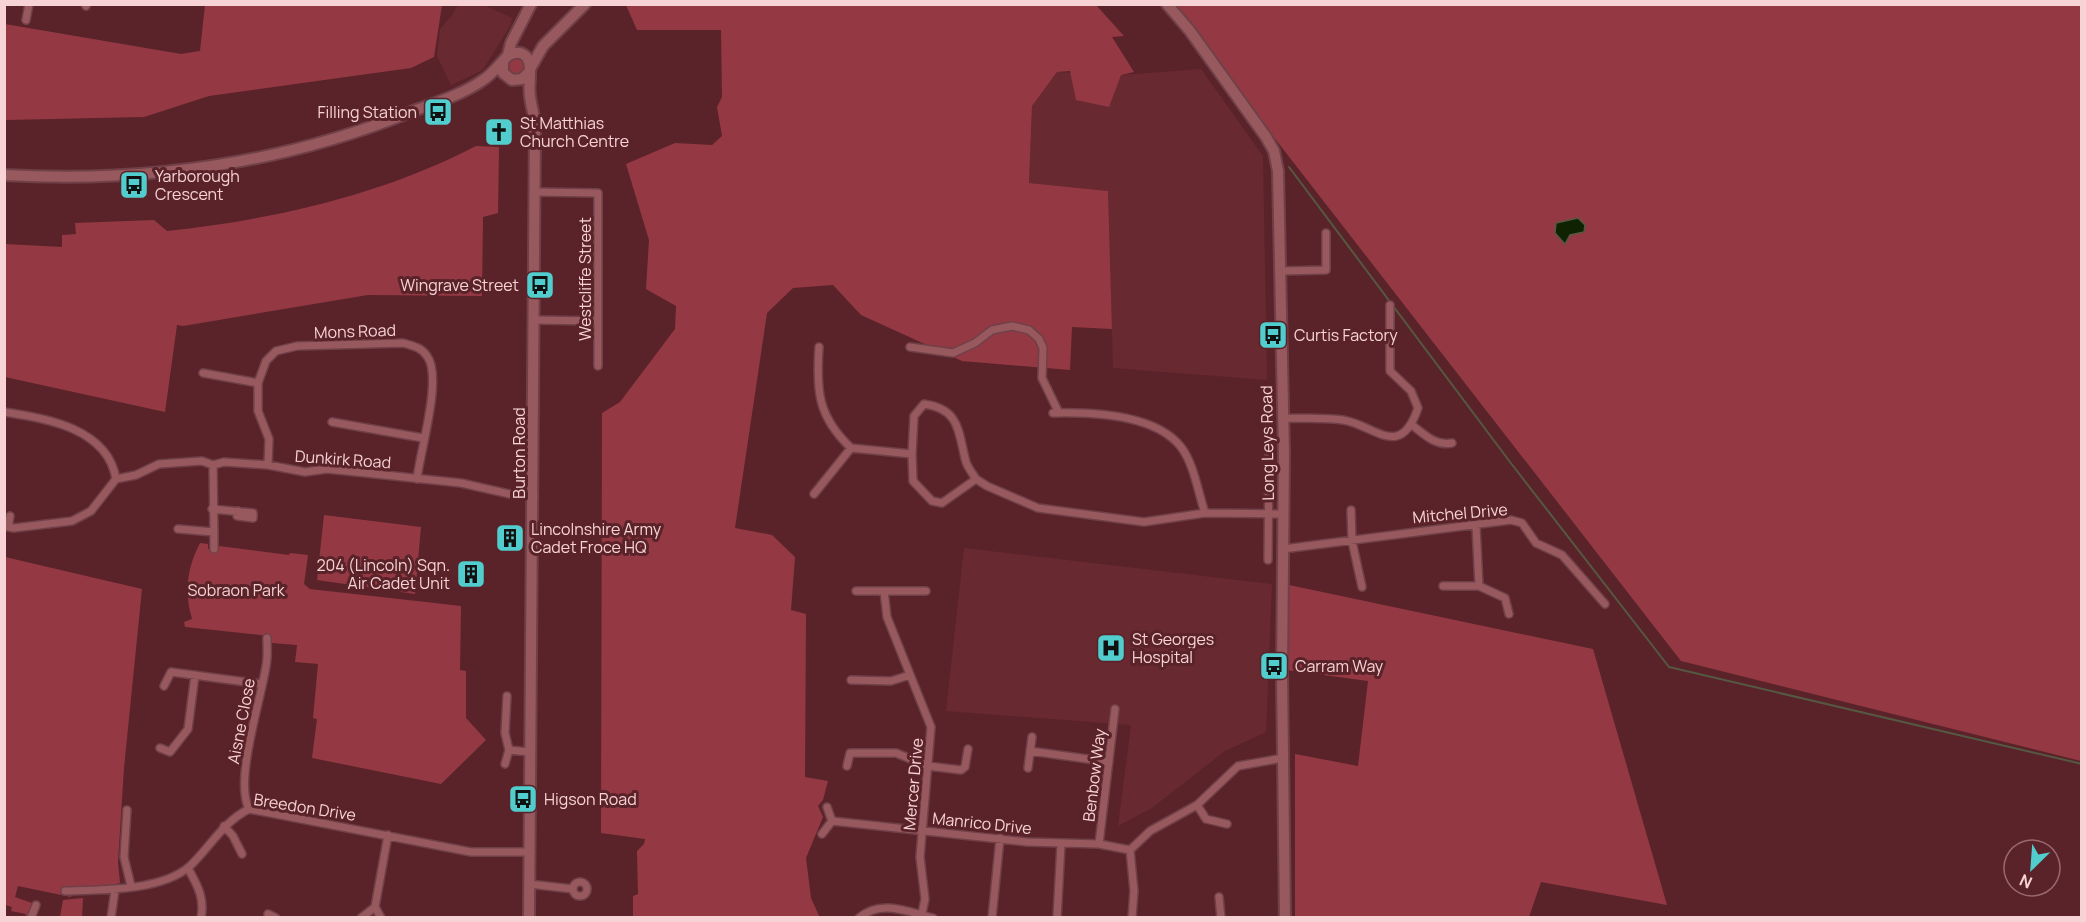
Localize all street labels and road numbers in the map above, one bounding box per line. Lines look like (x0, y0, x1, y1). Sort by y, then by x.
street label: Westcliffe Street (574, 217, 596, 341)
street label: Mons Road (314, 319, 396, 343)
street label: Long Leys Road (1255, 385, 1279, 501)
street label: Burton Road (508, 407, 530, 499)
street label: Dunkirk Road (294, 445, 392, 473)
street label: Mitchel Drive (1412, 498, 1508, 528)
street label: Aisne Close (222, 676, 260, 766)
street label: Benbow Way (1077, 727, 1111, 823)
street label: Mercer Drive (898, 737, 928, 831)
street label: Breedon Drive (252, 788, 358, 826)
street label: Manrico Drive (931, 807, 1033, 839)

